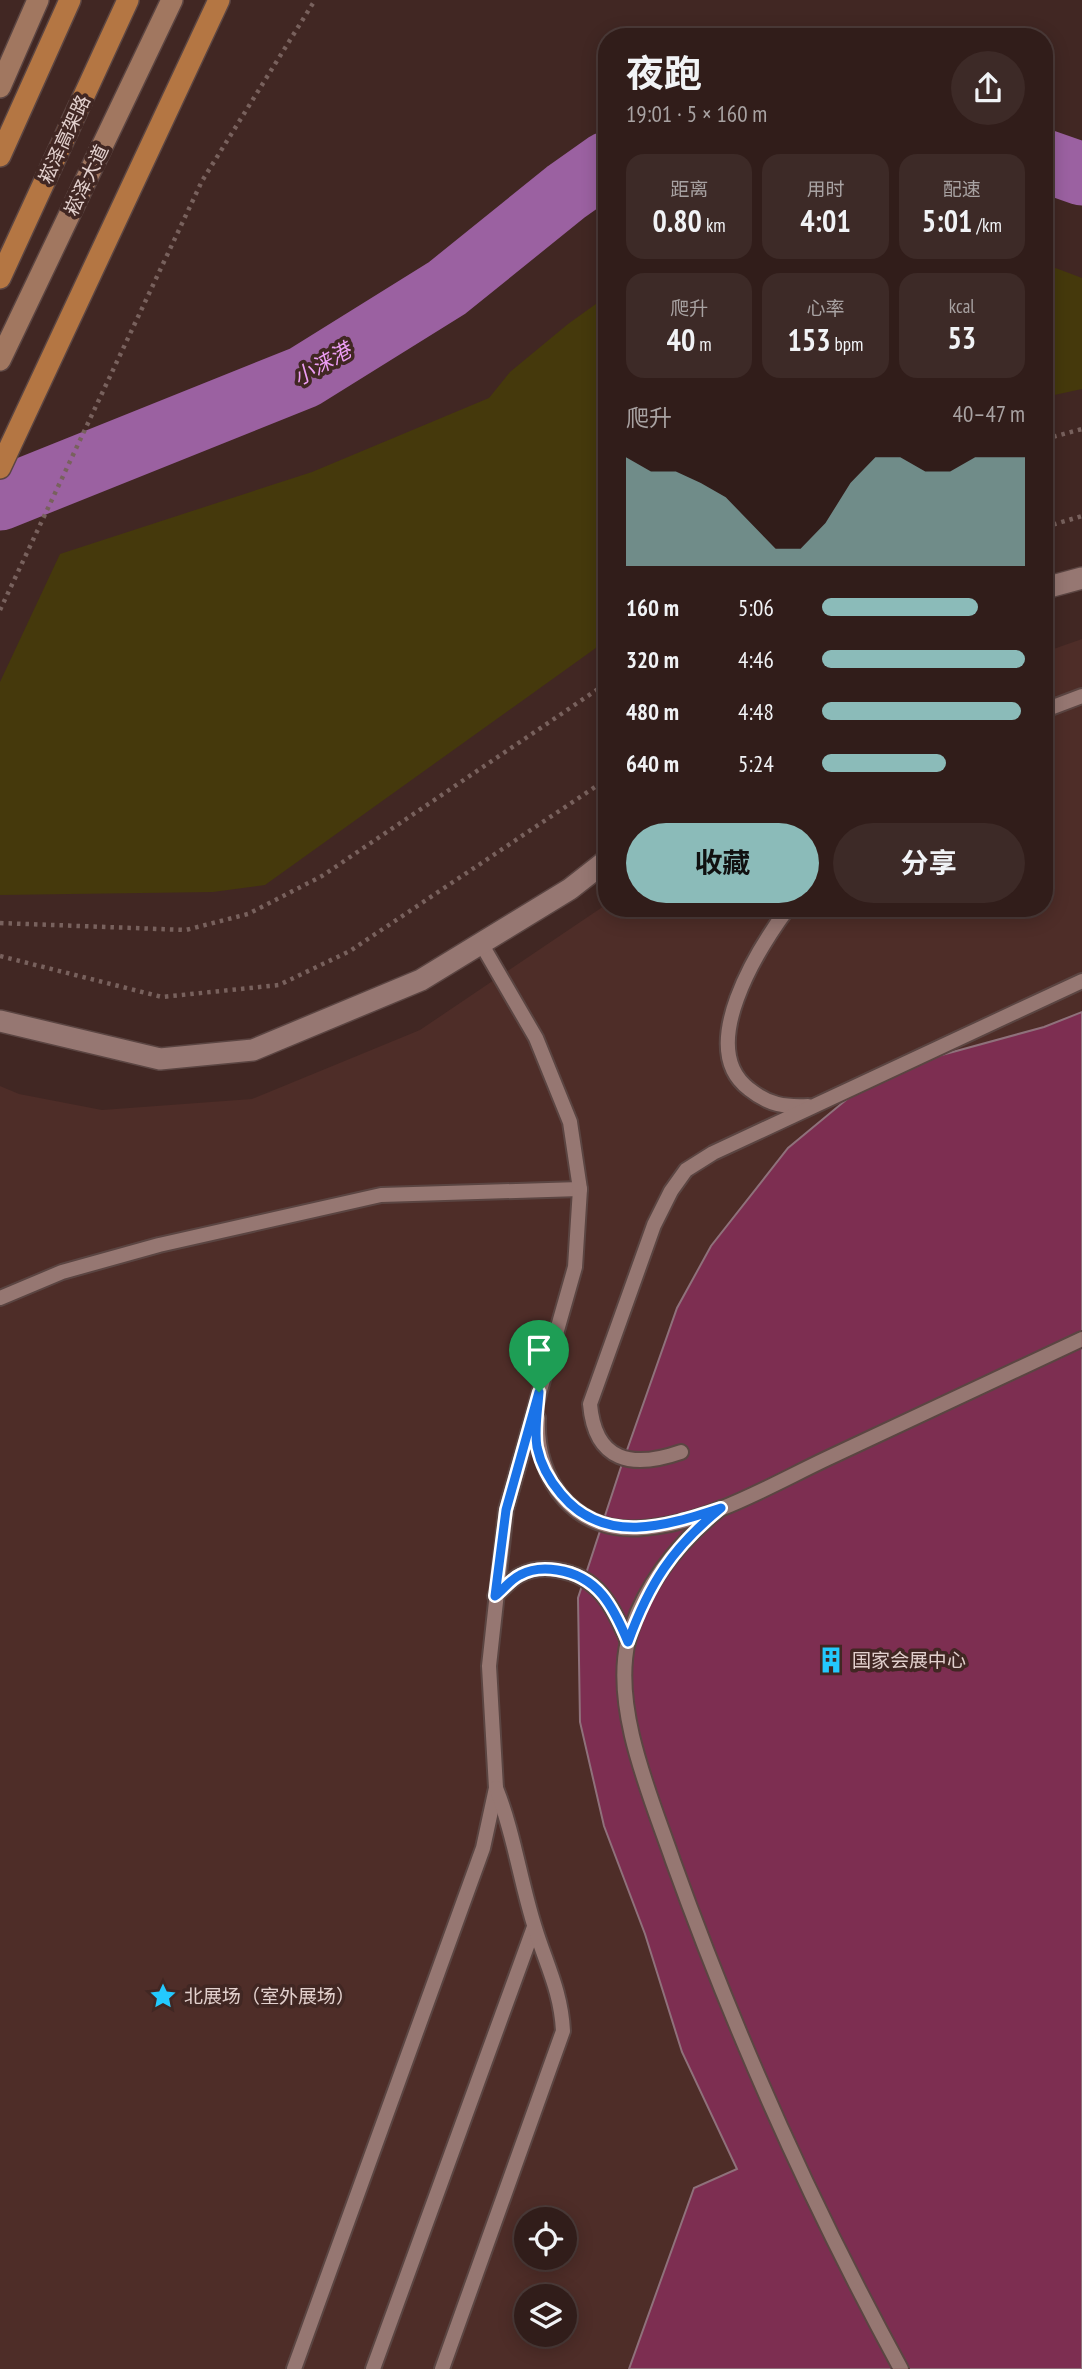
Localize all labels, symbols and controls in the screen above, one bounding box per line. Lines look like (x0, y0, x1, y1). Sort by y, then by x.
text: 夜跑 (626, 48, 702, 97)
button: share (951, 51, 1025, 125)
street label: 崧泽高架路 (33, 91, 95, 187)
text: 19:01 · 5 × 160 m (626, 99, 767, 128)
street label: 崧泽大道 (59, 141, 113, 219)
text: 距离 (670, 177, 708, 201)
text: 用时 (806, 177, 845, 201)
text: 配速 (943, 177, 981, 201)
text: 0.80 (653, 201, 702, 240)
text: 4:01 (800, 201, 851, 240)
text: 5:01 (922, 201, 972, 240)
text: km (702, 213, 726, 237)
text: /km (972, 213, 1002, 237)
text: kcal (949, 294, 975, 318)
text: 爬升 (670, 296, 708, 320)
text: 心率 (806, 296, 845, 320)
text: 53 (947, 318, 976, 357)
text: 40 (667, 320, 695, 359)
text: 153 (788, 320, 831, 359)
text: m (695, 332, 712, 356)
text: bpm (831, 332, 863, 356)
water label: 小涞港 (288, 335, 359, 391)
text: 40–47 m (953, 399, 1025, 428)
text: 爬升 (626, 403, 672, 432)
text: 160 m (626, 593, 679, 622)
text: 5:06 (738, 593, 774, 622)
text: 320 m (626, 645, 679, 674)
text: 4:46 (738, 645, 774, 674)
text: 480 m (626, 697, 679, 726)
text: 4:48 (738, 697, 774, 726)
text: 640 m (626, 749, 679, 778)
text: 5:24 (738, 749, 774, 778)
button: 收藏 (626, 823, 819, 903)
button: 分享 (833, 823, 1025, 903)
pin (509, 1320, 569, 1392)
icon: arrive (520, 1331, 558, 1369)
building icon: 国家会展中心 (816, 1645, 846, 1675)
place label: 国家会展中心 (852, 1648, 966, 1672)
place icon: 北展场（室外展场） (148, 1981, 178, 2011)
place label: 北展场（室外展场） (184, 1984, 355, 2008)
map controls (514, 2207, 577, 2347)
button: locate (514, 2207, 577, 2270)
button: layers (514, 2284, 577, 2347)

